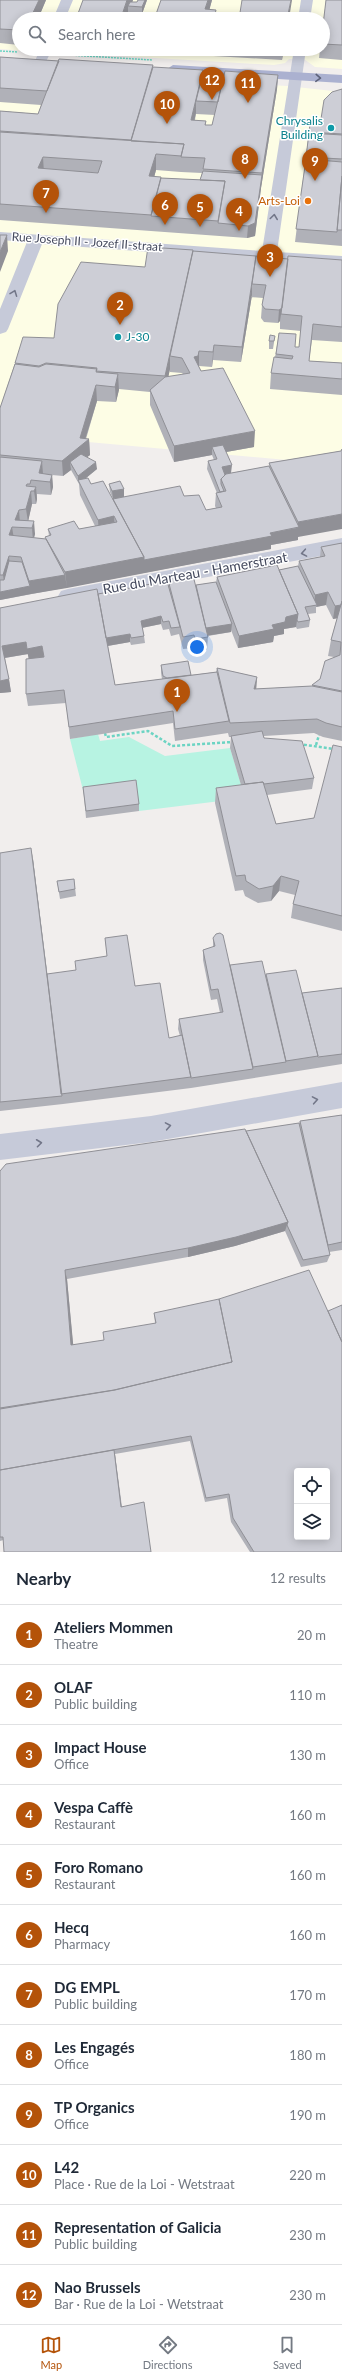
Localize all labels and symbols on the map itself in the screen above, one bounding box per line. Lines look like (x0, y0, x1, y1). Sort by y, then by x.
pin: 12 (199, 67, 225, 100)
pin: 11 (235, 70, 261, 103)
one-way arrow (315, 73, 322, 82)
pin: 10 (154, 91, 180, 124)
place label: Chrysalis Building (276, 113, 323, 142)
marker: Chrysalis Building (326, 123, 336, 133)
pin: 8 (232, 146, 258, 179)
pin: 9 (302, 148, 328, 181)
pin: 7 (33, 180, 59, 213)
pin: 6 (152, 192, 178, 225)
place label: Arts-Loi (258, 193, 300, 208)
pin: 5 (187, 194, 213, 227)
marker: Arts-Loi (303, 196, 313, 206)
pin: 4 (226, 198, 252, 231)
one-way arrow (269, 214, 278, 220)
street label: Rue Joseph II - Jozef II-straat (11, 229, 164, 254)
pin: 3 (257, 244, 283, 277)
one-way arrow (10, 289, 18, 296)
pin: 2 (107, 292, 133, 325)
place label: J-30 (126, 329, 149, 344)
marker: J-30 (113, 332, 123, 342)
street label: Rue du Marteau - Hamerstraat (101, 548, 289, 597)
one-way arrow (301, 548, 307, 556)
your location (187, 637, 207, 657)
pin: 1 (164, 679, 190, 712)
one-way arrow (312, 1096, 319, 1104)
one-way arrow (165, 1123, 171, 1131)
one-way arrow (36, 1139, 42, 1148)

